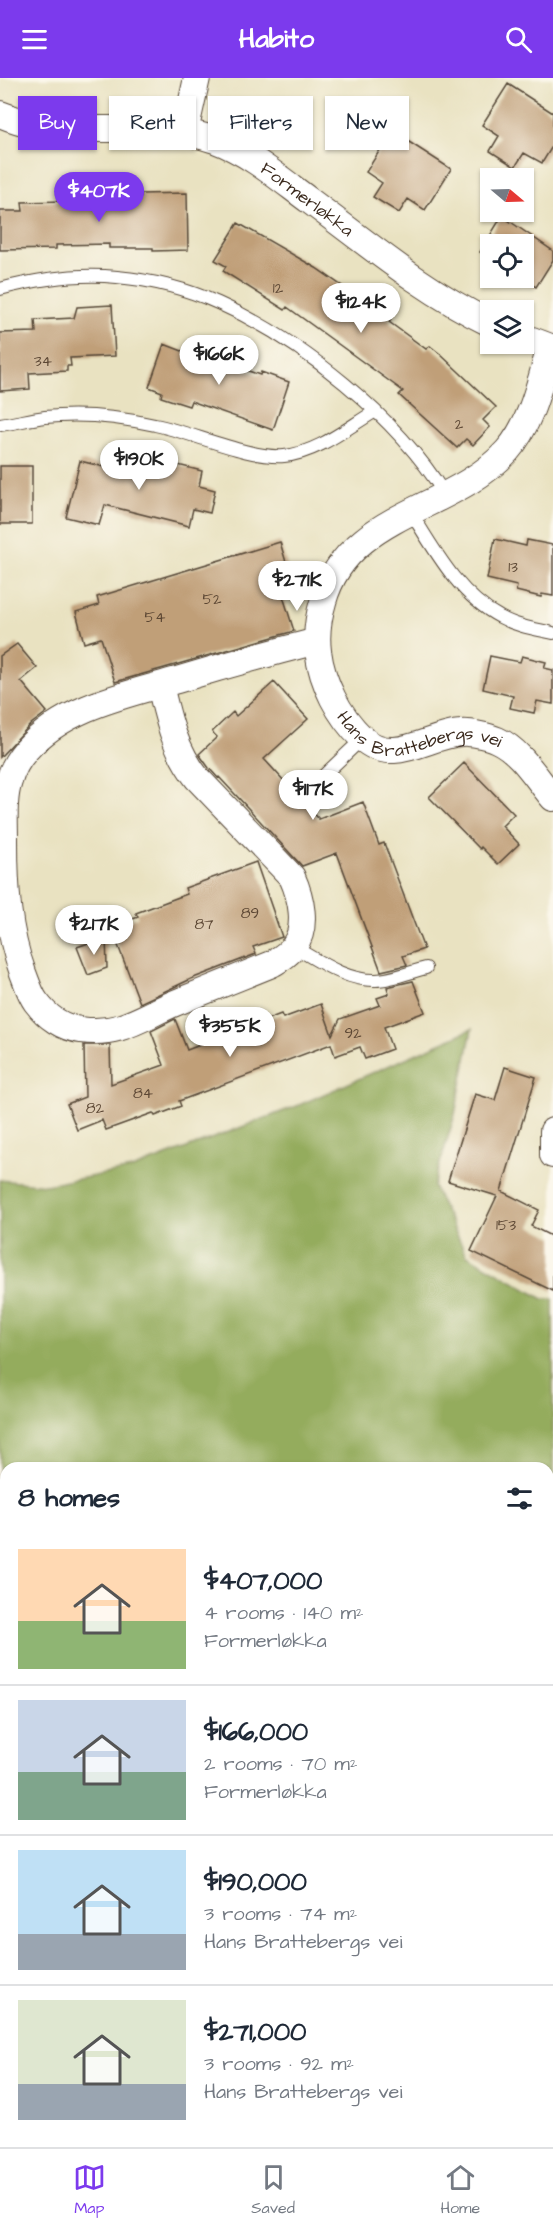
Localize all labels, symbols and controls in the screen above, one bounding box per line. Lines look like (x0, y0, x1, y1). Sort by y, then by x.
text: Habito (239, 20, 314, 58)
icon: menu (18, 23, 51, 56)
icon: search (502, 23, 535, 56)
chip: Buy (18, 96, 97, 150)
chip: Rent (109, 96, 196, 150)
chip: Filters (208, 96, 313, 150)
chip: New (325, 96, 409, 150)
street label: Formerløkka (255, 156, 359, 243)
north arrow (480, 168, 534, 222)
map controls (480, 168, 534, 354)
pin: $407K (57, 172, 141, 223)
text: $407K (68, 177, 130, 205)
button: locate (480, 234, 534, 288)
house number: 12 (273, 278, 284, 299)
pin: $124K (319, 283, 403, 334)
text: $124K (336, 288, 386, 316)
button: layers (480, 300, 534, 354)
pin: $166K (177, 335, 261, 386)
text: $166K (194, 340, 244, 368)
house number: 34 (34, 351, 52, 372)
house number: 2 (455, 414, 464, 435)
pin: $190K (97, 440, 181, 491)
text: $190K (114, 445, 164, 473)
house number: 13 (508, 557, 518, 578)
pin: $271K (255, 561, 339, 612)
text: $271K (272, 566, 322, 594)
house number: 52 (202, 589, 222, 610)
house number: 54 (145, 607, 165, 628)
street label: Hans Brattebergs vei (331, 706, 507, 763)
pin: $117K (271, 770, 355, 821)
text: $117K (293, 775, 333, 803)
house number: 89 (241, 903, 259, 924)
pin: $217K (52, 905, 136, 956)
text: $217K (69, 910, 119, 938)
house number: 87 (195, 914, 213, 935)
pin: $355K (188, 1007, 272, 1058)
text: $355K (199, 1012, 261, 1040)
house number: 92 (344, 1023, 362, 1044)
house number: 84 (133, 1083, 153, 1104)
house number: 82 (86, 1098, 105, 1119)
house number: 153 (496, 1215, 516, 1236)
text: 8 homes (18, 1480, 120, 1516)
icon: filters (503, 1482, 536, 1515)
text: $407,000 (204, 1563, 322, 1599)
icon: home (66, 1573, 138, 1645)
text: 4 rooms · 140 m² (204, 1599, 363, 1627)
text: Formerløkka (204, 1627, 327, 1655)
text: $166,000 (204, 1714, 308, 1750)
icon: home (66, 1724, 138, 1796)
text: 2 rooms · 70 m² (204, 1750, 357, 1778)
text: Formerløkka (204, 1778, 327, 1806)
text: $190,000 (204, 1864, 307, 1900)
icon: home (66, 1874, 138, 1946)
text: 3 rooms · 74 m² (204, 1900, 357, 1928)
text: Hans Brattebergs vei (204, 1928, 402, 1956)
text: $271,000 (204, 2014, 307, 2050)
icon: home (66, 2024, 138, 2096)
text: 3 rooms · 92 m² (204, 2050, 354, 2078)
text: Hans Brattebergs vei (204, 2078, 402, 2106)
tab: Map (73, 2161, 106, 2219)
tab: Saved (251, 2161, 295, 2219)
tab: Home (440, 2161, 480, 2219)

